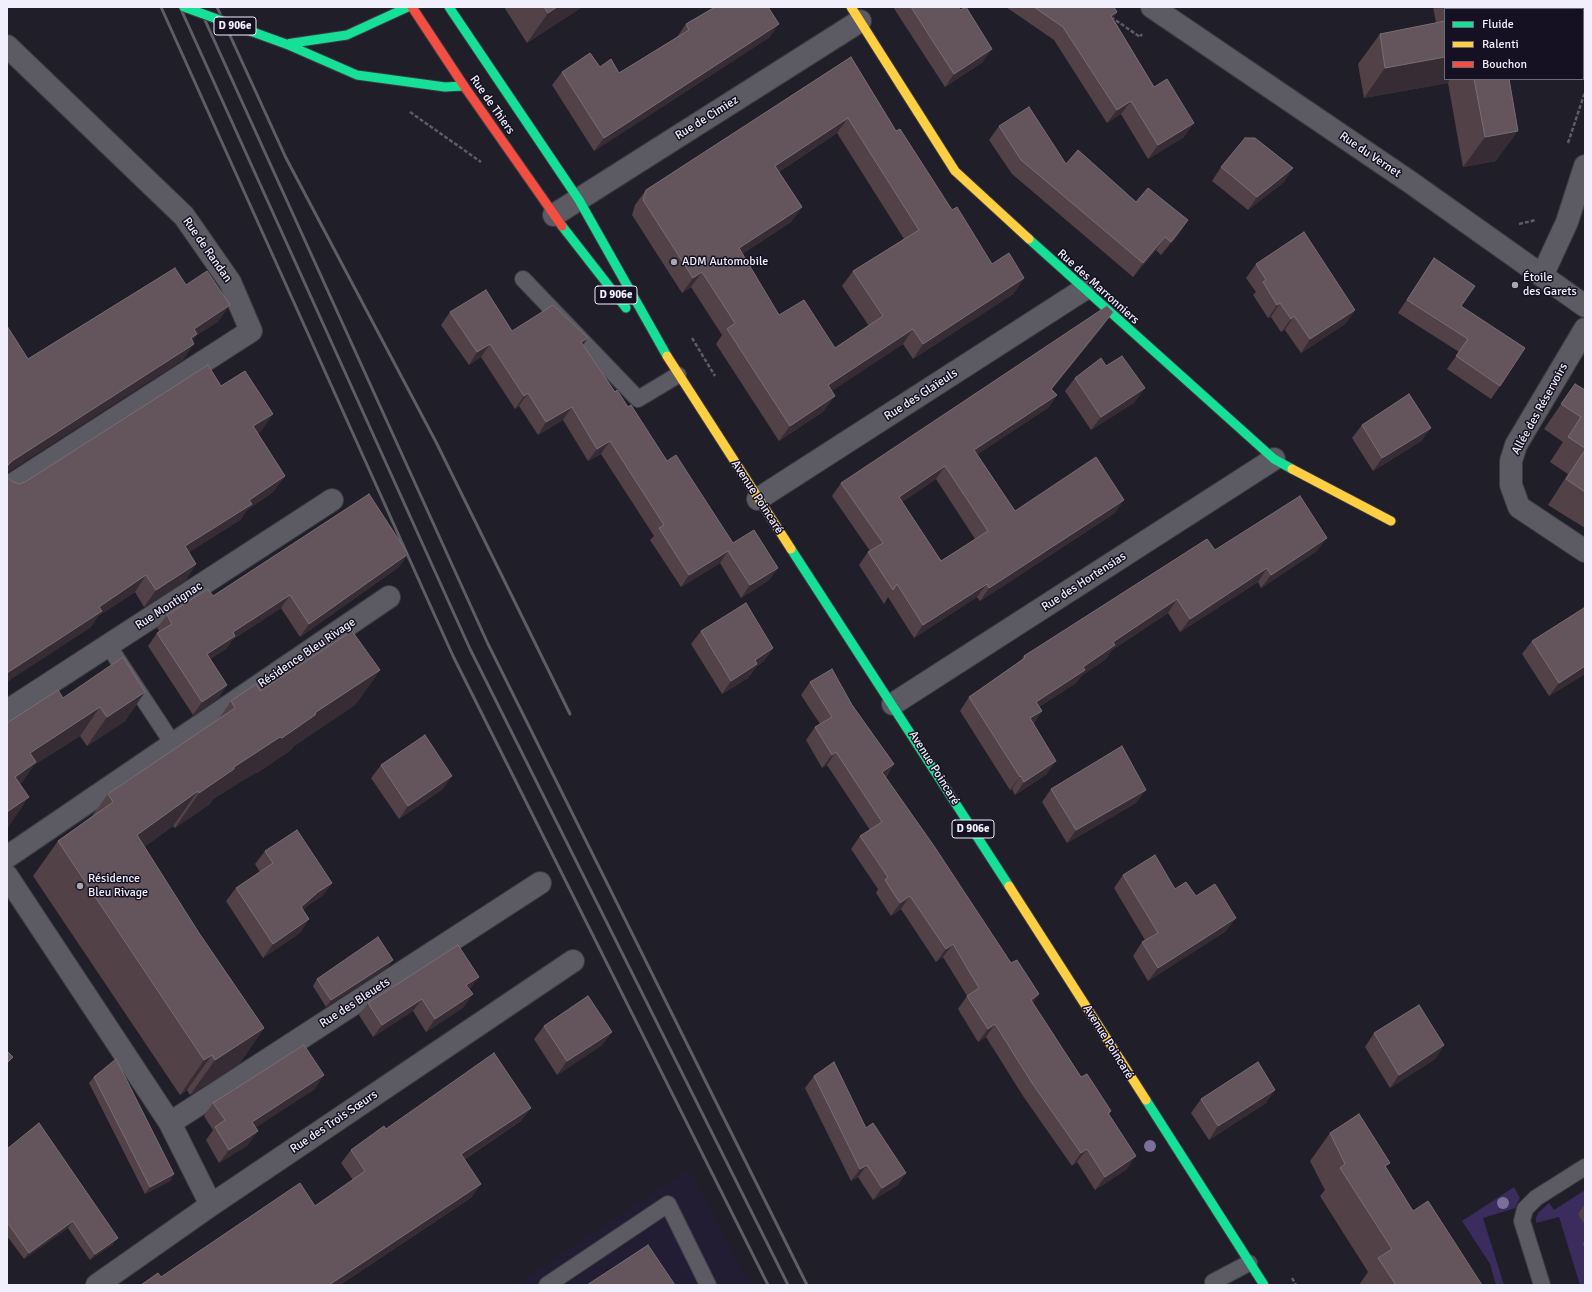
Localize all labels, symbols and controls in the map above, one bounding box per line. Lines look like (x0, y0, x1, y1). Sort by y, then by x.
legend (1444, 8, 1584, 80)
road number: D 906e (214, 17, 256, 35)
text: Fluide (1482, 17, 1514, 32)
text: Ralenti (1482, 37, 1519, 52)
text: Bouchon (1482, 57, 1527, 72)
street label: Rue de Thiers (466, 73, 518, 137)
street label: Rue de Cimiez (673, 93, 741, 143)
street label: Rue du Vernet (1336, 129, 1404, 181)
street label: Rue de Randan (179, 215, 235, 285)
street label: Rue des Marronniers (1054, 247, 1142, 327)
place label: ADM Automobile (682, 255, 768, 269)
marker: ADM Automobile (669, 257, 679, 267)
place label: Étoile des Garets (1523, 271, 1577, 299)
marker: Étoile des Garets (1510, 280, 1520, 290)
road number: D 906e (595, 286, 637, 304)
street label: Allée des Réservoirs (1509, 361, 1571, 457)
street label: Rue des Glaïeuls (882, 366, 960, 424)
street label: Avenue Poincaré (728, 458, 786, 536)
street label: Rue des Hortensias (1039, 549, 1129, 615)
street label: Rue Montignac (133, 579, 205, 633)
street label: Résidence Bleu Rivage (255, 615, 359, 691)
street label: Avenue Poincaré (905, 728, 963, 808)
road number: D 906e (952, 820, 994, 838)
place label: Résidence Bleu Rivage (88, 872, 148, 900)
marker: Résidence Bleu Rivage (75, 881, 85, 891)
street label: Rue des Bleuets (317, 975, 393, 1031)
street label: Avenue Poincaré (1079, 1002, 1137, 1082)
street label: Rue des Trois Sœurs (288, 1087, 380, 1157)

